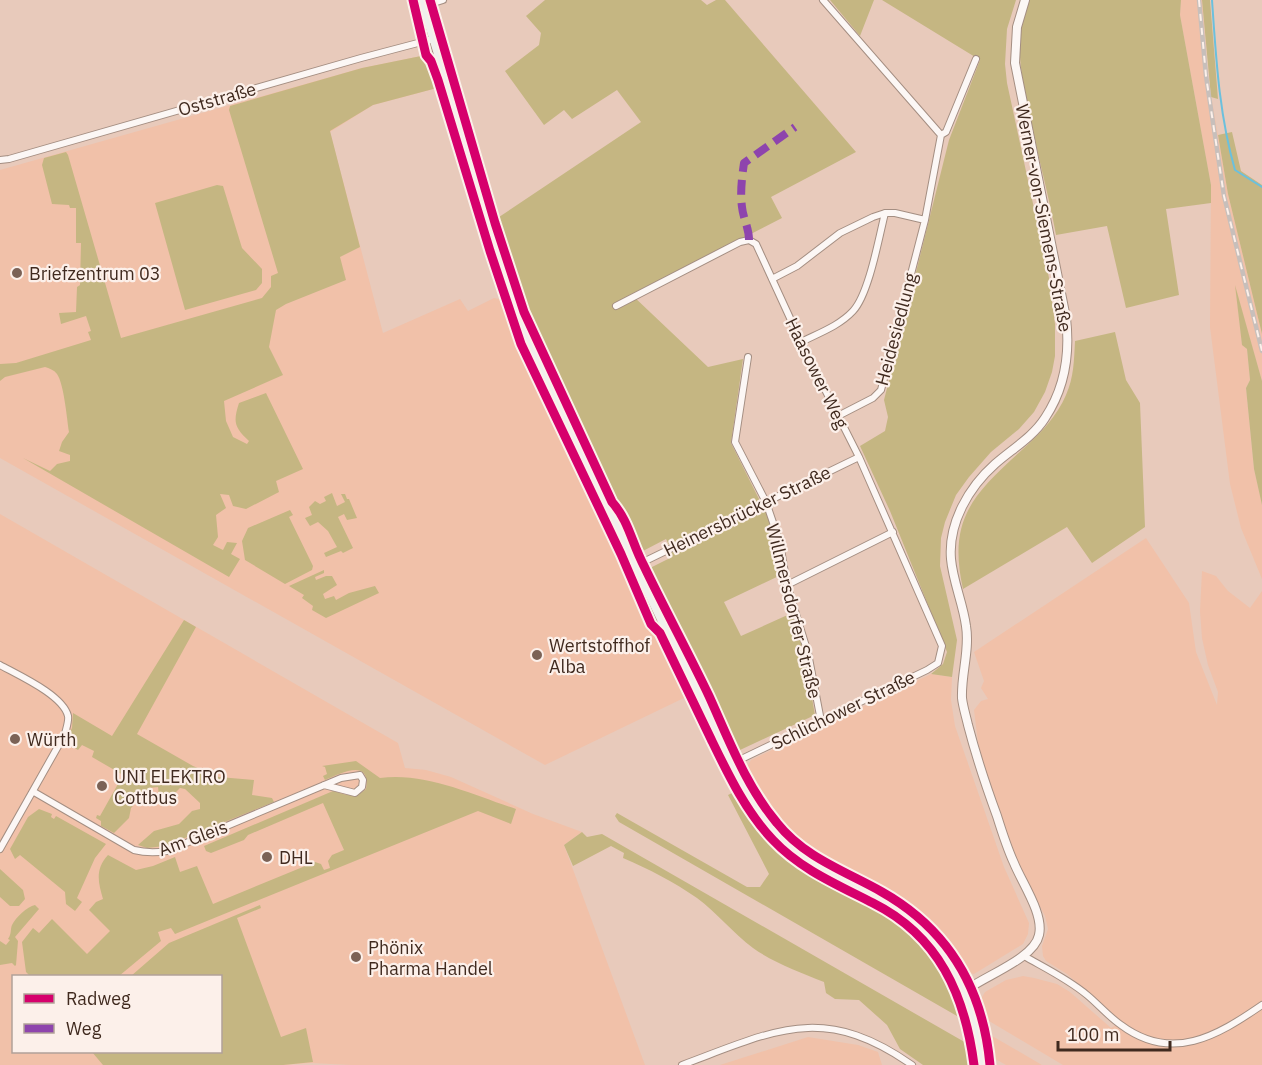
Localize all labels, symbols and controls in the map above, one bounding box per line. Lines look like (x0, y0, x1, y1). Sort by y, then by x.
street label: Oststraße (175, 77, 259, 121)
street label: Werner-von-Siemens-Straße (1011, 102, 1077, 334)
place label: Briefzentrum 03 (29, 262, 161, 285)
marker: Briefzentrum 03 (10, 266, 24, 280)
street label: Heidesiedlung (870, 270, 922, 388)
street label: Haasower Weg (780, 314, 854, 433)
street label: Heinersbrücker Straße (660, 460, 834, 561)
street label: Willmersdorfer Straße (761, 521, 827, 701)
place label: Wertstoffhof Alba (549, 634, 650, 678)
marker: Wertstoffhof Alba (530, 648, 544, 662)
street label: Schlichower Straße (767, 665, 919, 755)
place label: Würth (27, 728, 76, 751)
marker: Würth (8, 732, 22, 746)
place label: UNI ELEKTRO Cottbus (114, 765, 226, 809)
marker: UNI ELEKTRO Cottbus (95, 779, 109, 793)
street label: Am Gleis (155, 815, 231, 861)
place label: DHL (279, 846, 313, 869)
marker: DHL (260, 850, 274, 864)
place label: Phönix Pharma Handel (368, 936, 493, 980)
marker: Phönix Pharma Handel (349, 950, 363, 964)
legend (12, 975, 222, 1053)
text: Radweg (66, 987, 131, 1010)
scale bar (1058, 1014, 1170, 1052)
text: Weg (66, 1017, 102, 1040)
text: 100 m (1067, 1023, 1119, 1046)

